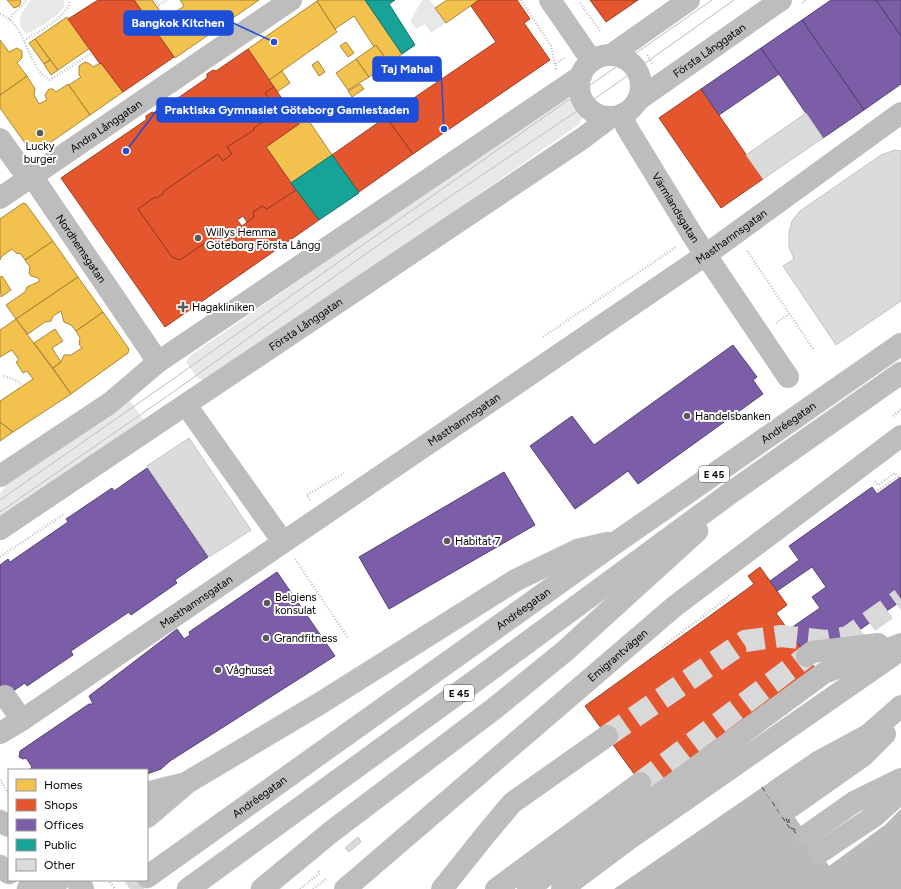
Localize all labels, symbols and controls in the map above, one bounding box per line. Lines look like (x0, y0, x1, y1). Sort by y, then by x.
callout: Bangkok Kitchen (124, 11, 233, 35)
text: Bangkok Kitchen (132, 16, 225, 30)
street label: Första Långgatan (671, 21, 748, 80)
callout: Taj Mahal (373, 57, 441, 81)
text: Taj Mahal (381, 62, 433, 76)
street label: Andra Långgatan (68, 97, 145, 155)
callout: Praktiska Gymnasiet Göteborg Gamlestaden (157, 98, 418, 122)
text: Praktiska Gymnasiet Göteborg Gamlestaden (165, 103, 410, 117)
marker: Lucky burger (35, 128, 45, 138)
place label: Lucky burger (24, 140, 57, 166)
street label: Värmlandsgatan (649, 170, 702, 246)
street label: Masthamnsgatan (693, 207, 770, 267)
street label: Nordhemsgatan (53, 212, 108, 285)
place label: Willys Hemma Göteborg Första Långg (206, 226, 321, 252)
marker: Willys Hemma Göteborg Första Långg (193, 233, 203, 243)
street label: Första Långgatan (267, 295, 345, 354)
marker: Hagakliniken (177, 301, 189, 313)
place label: Hagakliniken (192, 301, 254, 314)
street label: Masthamnsgatan (426, 391, 503, 449)
street label: Andréegatan (759, 399, 818, 446)
place label: Handelsbanken (695, 410, 771, 423)
marker: Handelsbanken (682, 411, 692, 421)
road number: E 45 (699, 466, 729, 482)
place label: Habitat 7 (455, 535, 500, 548)
marker: Habitat 7 (442, 536, 452, 546)
street label: Masthamnsgatan (158, 573, 235, 631)
street label: Andréegatan (494, 585, 553, 633)
place label: Belgiens konsulat (275, 591, 316, 617)
marker: Belgiens konsulat (262, 598, 272, 608)
street label: Emigrantvägen (585, 626, 650, 685)
place label: Grandfitness (274, 632, 337, 645)
marker: Grandfitness (261, 633, 271, 643)
place label: Våghuset (226, 664, 273, 677)
marker: Våghuset (213, 665, 223, 675)
road number: E 45 (444, 685, 474, 701)
legend (8, 769, 148, 881)
street label: Andréegatan (230, 773, 289, 821)
text: Homes (44, 778, 83, 792)
text: Shops (44, 798, 78, 812)
text: Offices (44, 818, 84, 832)
text: Public (44, 838, 77, 852)
text: Other (44, 858, 75, 872)

